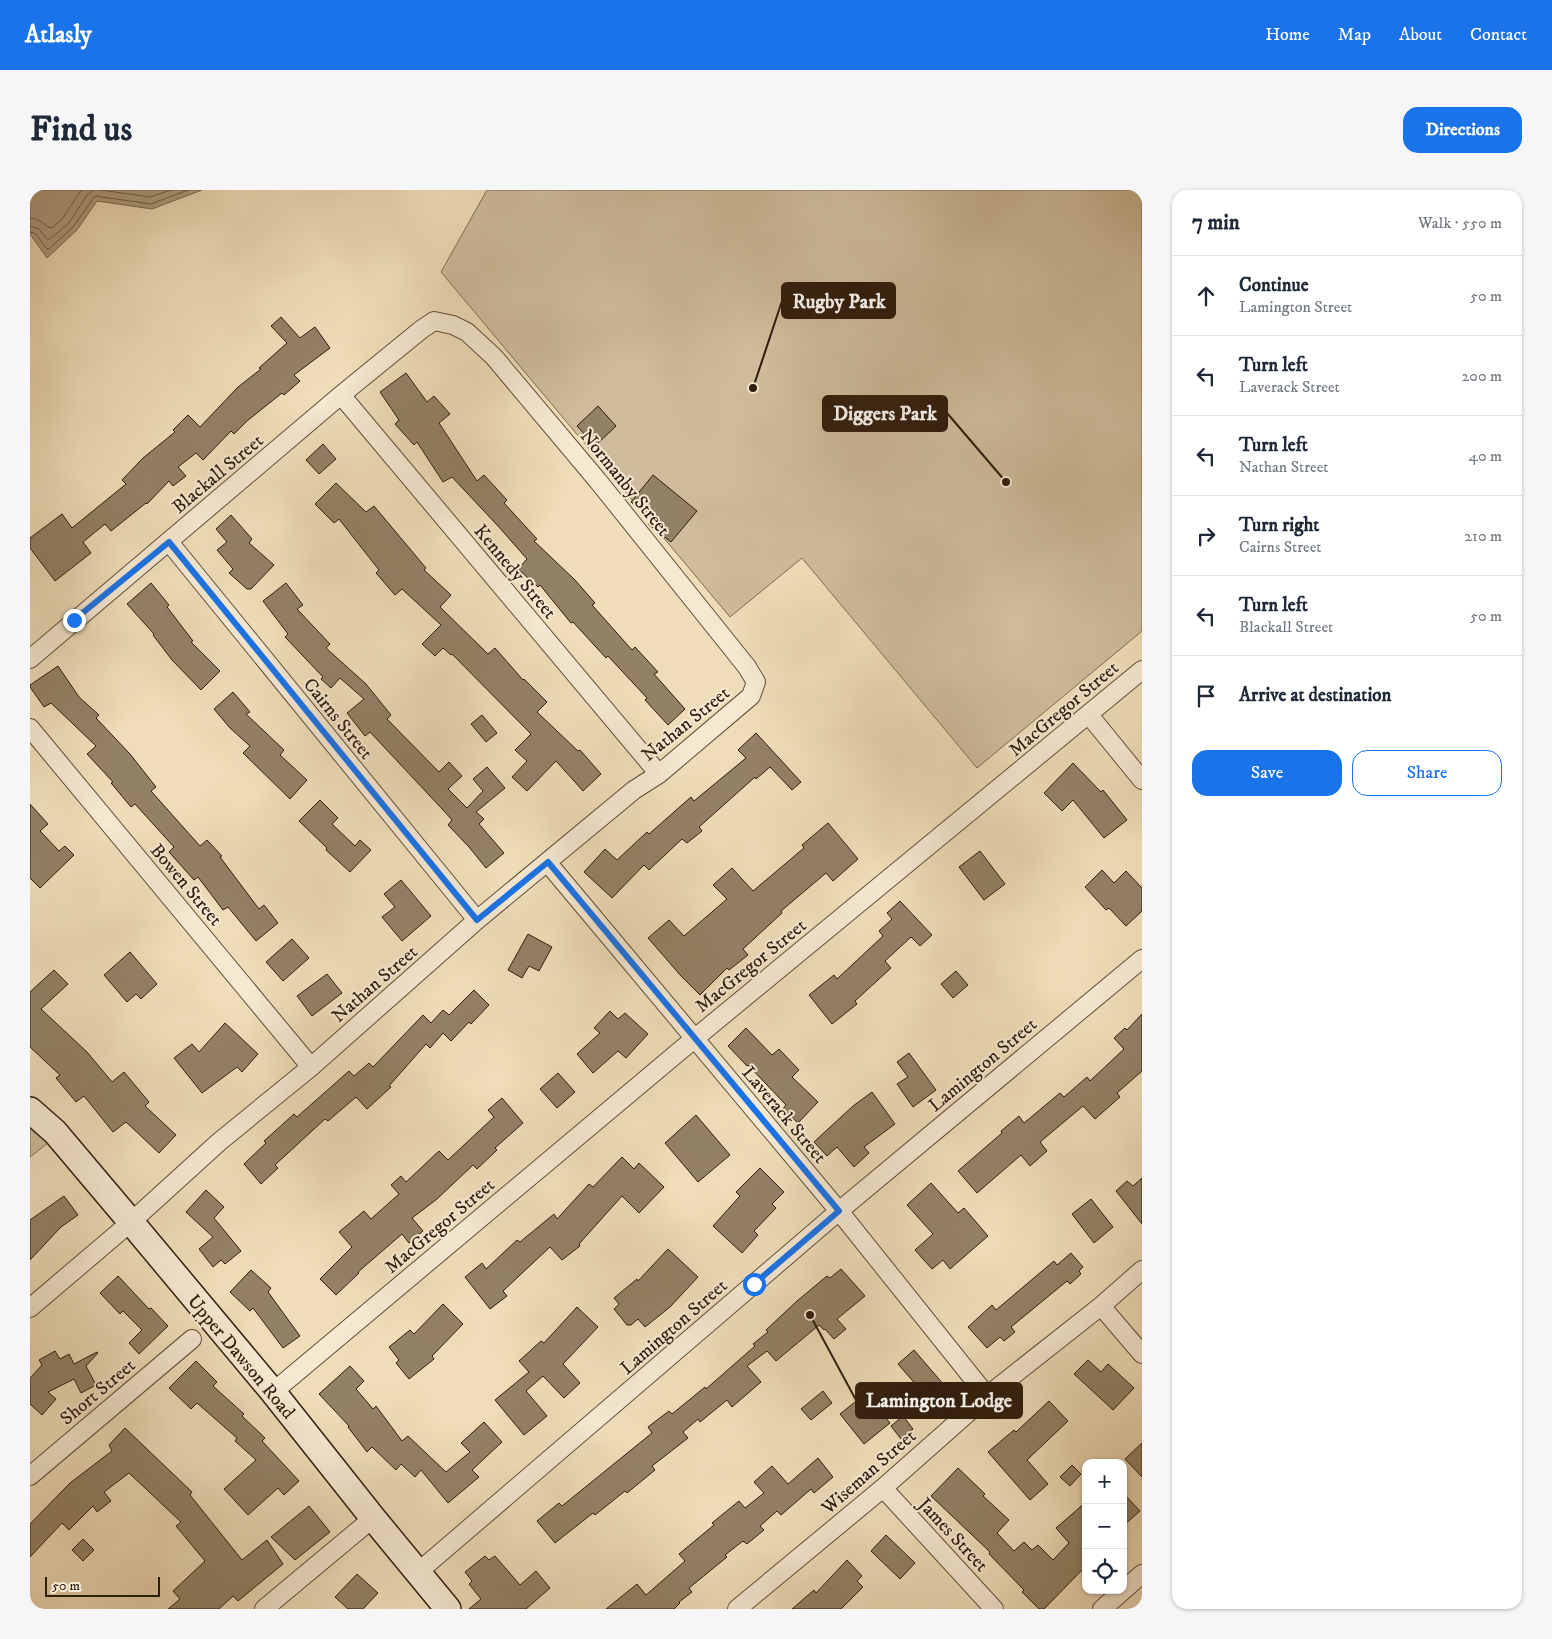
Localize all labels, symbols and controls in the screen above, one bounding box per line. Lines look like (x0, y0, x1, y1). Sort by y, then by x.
text: Atlasly (25, 20, 92, 50)
text: Home (1265, 24, 1310, 46)
text: Map (1338, 24, 1371, 46)
text: About (1399, 24, 1442, 46)
text: Contact (1470, 24, 1527, 46)
button: Directions (1403, 107, 1522, 153)
text: Find us (30, 108, 132, 152)
text: 7 min (1192, 210, 1240, 236)
text: Walk · 550 m (1418, 213, 1502, 233)
text: Continue (1239, 274, 1309, 297)
icon: ahead (1192, 282, 1220, 310)
callout: Rugby Park (782, 283, 895, 318)
text: 50 m (1470, 286, 1502, 306)
text: Rugby Park (792, 290, 887, 315)
text: Lamington Street (1239, 297, 1352, 317)
text: Turn left (1239, 354, 1308, 377)
icon: left (1192, 362, 1220, 390)
text: 200 m (1461, 366, 1502, 386)
text: Laverack Street (1239, 377, 1340, 397)
callout: Diggers Park (823, 396, 947, 431)
text: Diggers Park (833, 402, 938, 427)
street label: Normanby Street (575, 425, 675, 541)
street label: Blackall Street (168, 429, 268, 519)
text: Turn left (1239, 434, 1308, 457)
icon: left (1192, 442, 1220, 470)
text: 40 m (1469, 446, 1502, 466)
text: Nathan Street (1239, 457, 1329, 477)
text: Turn right (1239, 514, 1319, 537)
street label: Kennedy Street (469, 520, 561, 624)
icon: right (1192, 522, 1220, 550)
text: 210 m (1464, 526, 1502, 546)
text: Cairns Street (1239, 537, 1322, 557)
text: Turn left (1239, 594, 1308, 617)
icon: left (1192, 602, 1220, 630)
text: 50 m (1470, 606, 1502, 626)
route end (63, 609, 86, 632)
text: Blackall Street (1239, 617, 1333, 637)
street label: MacGregor Street (1004, 657, 1124, 762)
street label: Cairns Street (298, 674, 378, 764)
street label: Nathan Street (637, 682, 734, 767)
icon: arrive (1192, 682, 1220, 710)
text: Arrive at destination (1239, 684, 1391, 707)
button: Save (1192, 750, 1342, 796)
button: Share (1352, 750, 1502, 796)
street label: Bowen Street (145, 839, 227, 931)
street label: MacGregor Street (691, 914, 811, 1018)
street label: Nathan Street (327, 941, 423, 1028)
street label: Lamington Street (924, 1013, 1042, 1117)
street label: Laverack Street (737, 1062, 831, 1168)
street label: MacGregor Street (380, 1174, 500, 1279)
route start (743, 1273, 766, 1296)
street label: Lamington Street (616, 1274, 732, 1380)
street label: Upper Dawson Road (182, 1290, 300, 1424)
street label: Short Street (56, 1354, 140, 1430)
callout: Lamington Lodge (856, 1383, 1022, 1418)
text: Lamington Lodge (866, 1389, 1013, 1414)
street label: Wiseman Street (816, 1425, 921, 1520)
map controls (1082, 1459, 1127, 1594)
button: + (1082, 1459, 1127, 1504)
street label: James Street (912, 1492, 993, 1577)
button: − (1082, 1504, 1127, 1549)
button: locate (1082, 1549, 1127, 1594)
scale bar (45, 1574, 160, 1597)
text: 50 m (52, 1577, 80, 1595)

